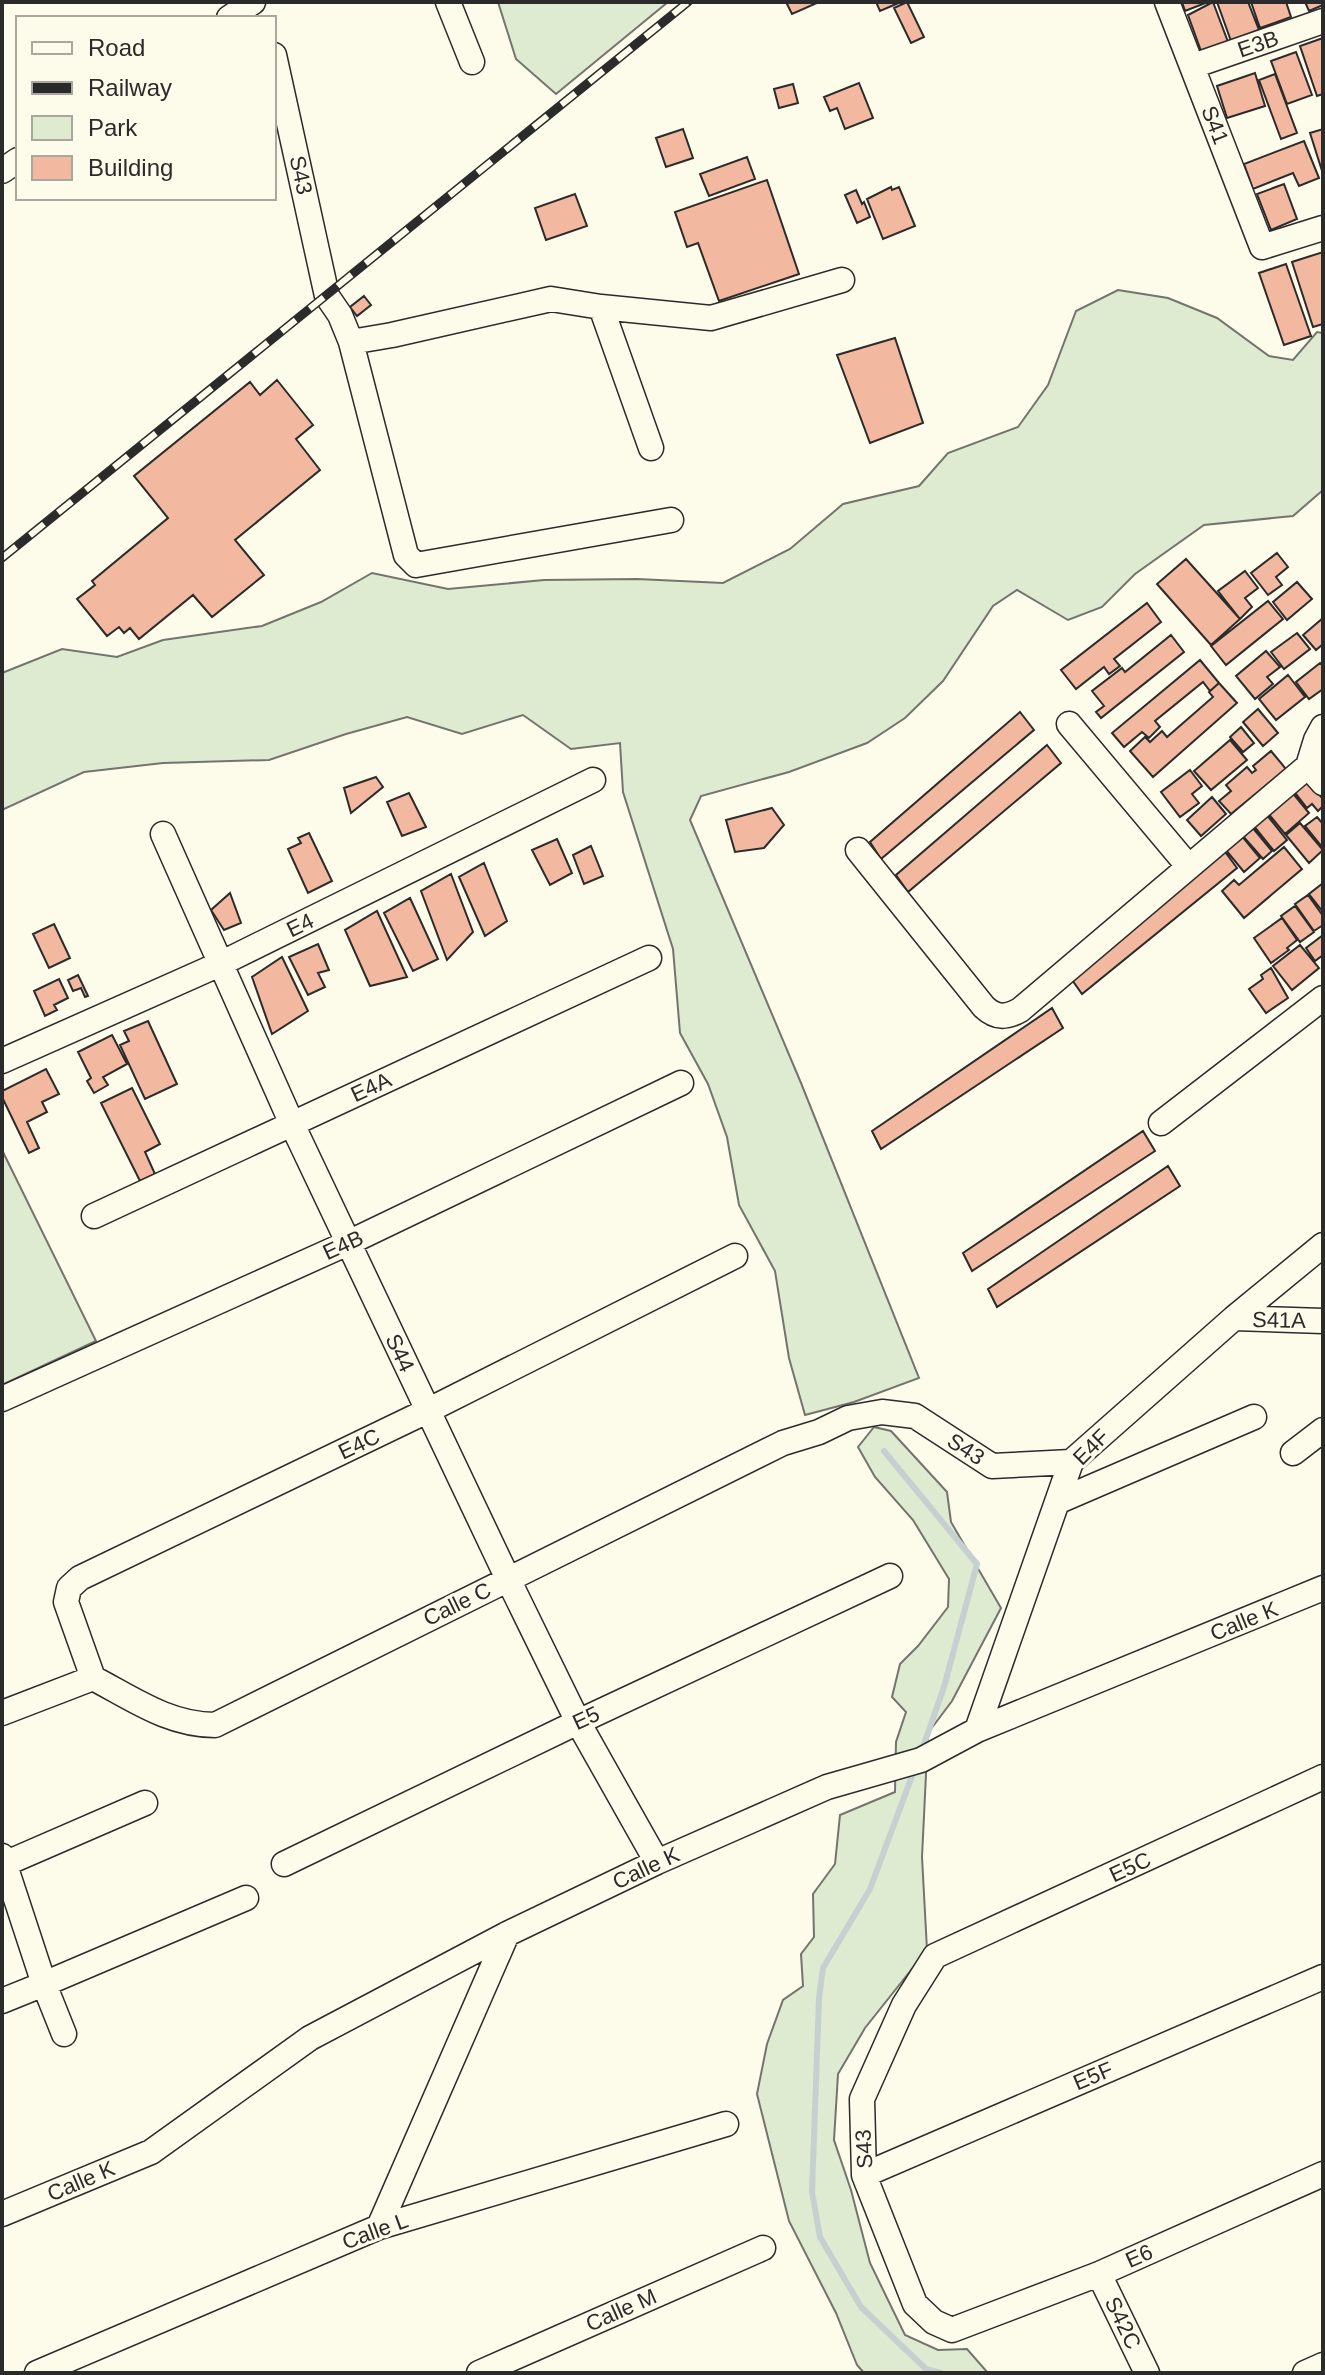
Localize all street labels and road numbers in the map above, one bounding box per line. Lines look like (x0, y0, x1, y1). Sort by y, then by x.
street label: E3B (1234, 25, 1282, 63)
street label: S41 (1196, 102, 1234, 148)
street label: S43 (285, 153, 317, 197)
street label: E4 (282, 908, 318, 942)
street label: E4A (347, 1067, 395, 1107)
street label: E4B (319, 1225, 367, 1265)
street label: S41A (1252, 1307, 1306, 1333)
street label: S44 (380, 1330, 420, 1376)
street label: E4C (334, 1423, 384, 1465)
street label: E4F (1068, 1424, 1114, 1470)
street label: S43 (943, 1428, 989, 1470)
street label: Calle C (419, 1577, 495, 1631)
street label: Calle K (1206, 1596, 1282, 1646)
street label: E5 (569, 1701, 603, 1735)
street label: Calle K (609, 1842, 684, 1894)
street label: E5C (1105, 1847, 1155, 1887)
street label: E5F (1070, 2057, 1116, 2095)
street label: S43 (850, 2129, 878, 2169)
street label: Calle K (43, 2156, 119, 2206)
street label: Calle L (339, 2208, 411, 2254)
street label: E6 (1122, 2239, 1156, 2273)
street label: Calle M (582, 2283, 660, 2337)
street label: S42C (1100, 2293, 1146, 2353)

